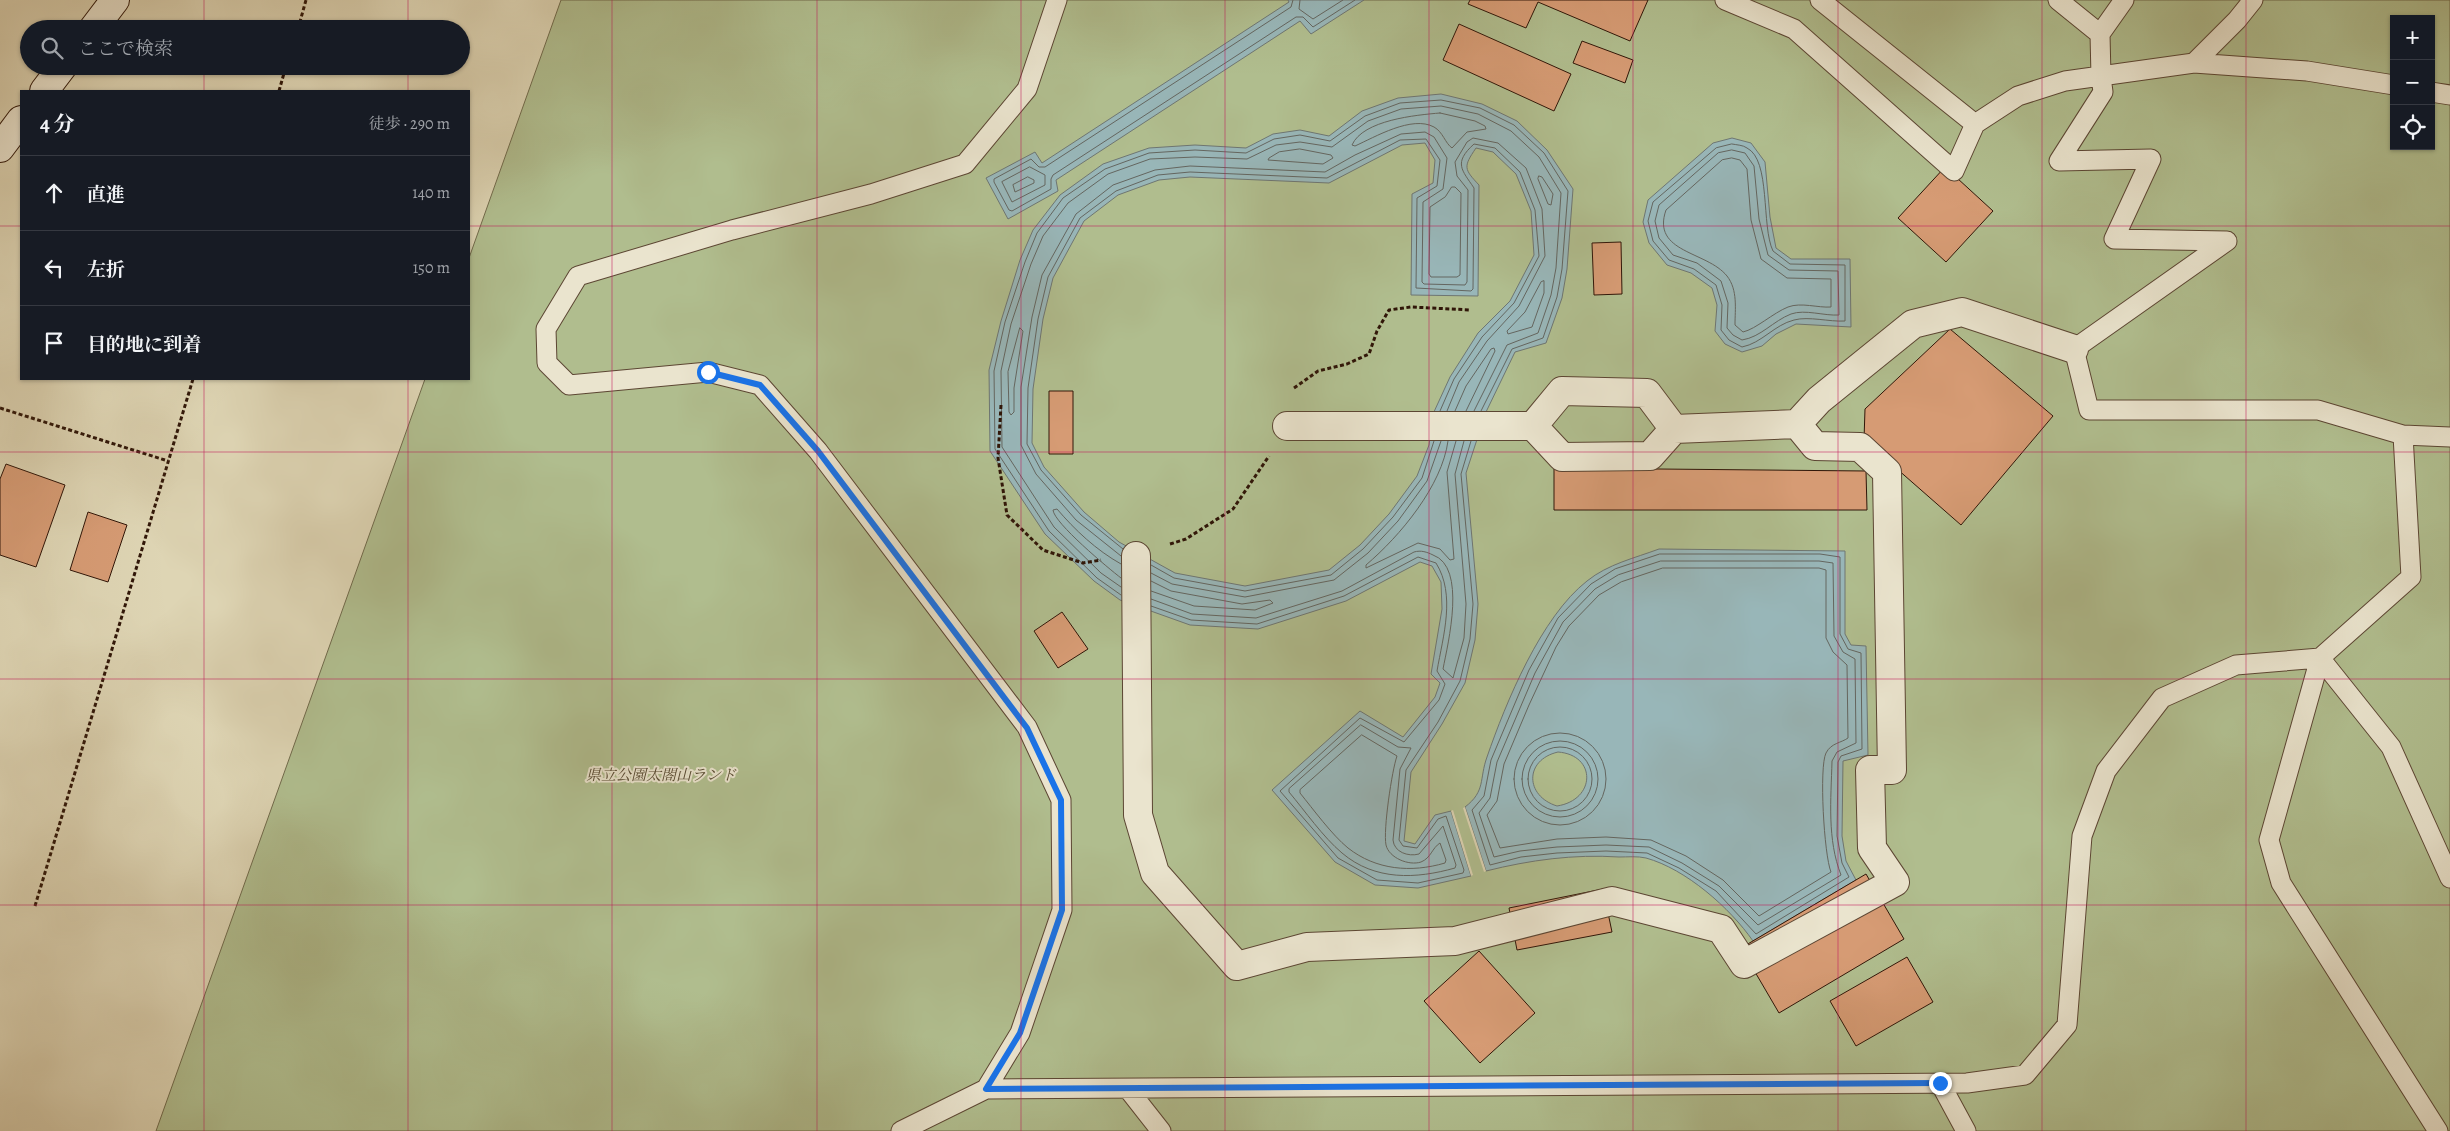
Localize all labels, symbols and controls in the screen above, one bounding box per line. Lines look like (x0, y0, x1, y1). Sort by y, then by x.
map controls (2390, 15, 2435, 150)
button: + (2390, 15, 2435, 60)
search box (20, 20, 470, 75)
icon: search (38, 34, 66, 62)
text: ここで検索 (78, 36, 173, 62)
button: − (2390, 60, 2435, 105)
button: locate (2390, 105, 2435, 150)
text: 4 分 (40, 110, 75, 138)
text: 徒歩 · 290 m (369, 113, 450, 135)
icon: ahead (40, 179, 68, 207)
text: 直進 (87, 182, 125, 208)
text: 140 m (412, 182, 450, 204)
icon: left (40, 254, 68, 282)
text: 左折 (87, 257, 125, 283)
text: 150 m (413, 257, 450, 279)
icon: arrive (40, 329, 68, 357)
text: 目的地に到着 (87, 332, 201, 358)
route start (697, 361, 720, 384)
park label: 県立公園太閤山ランド (586, 765, 737, 785)
route end (1929, 1072, 1952, 1095)

